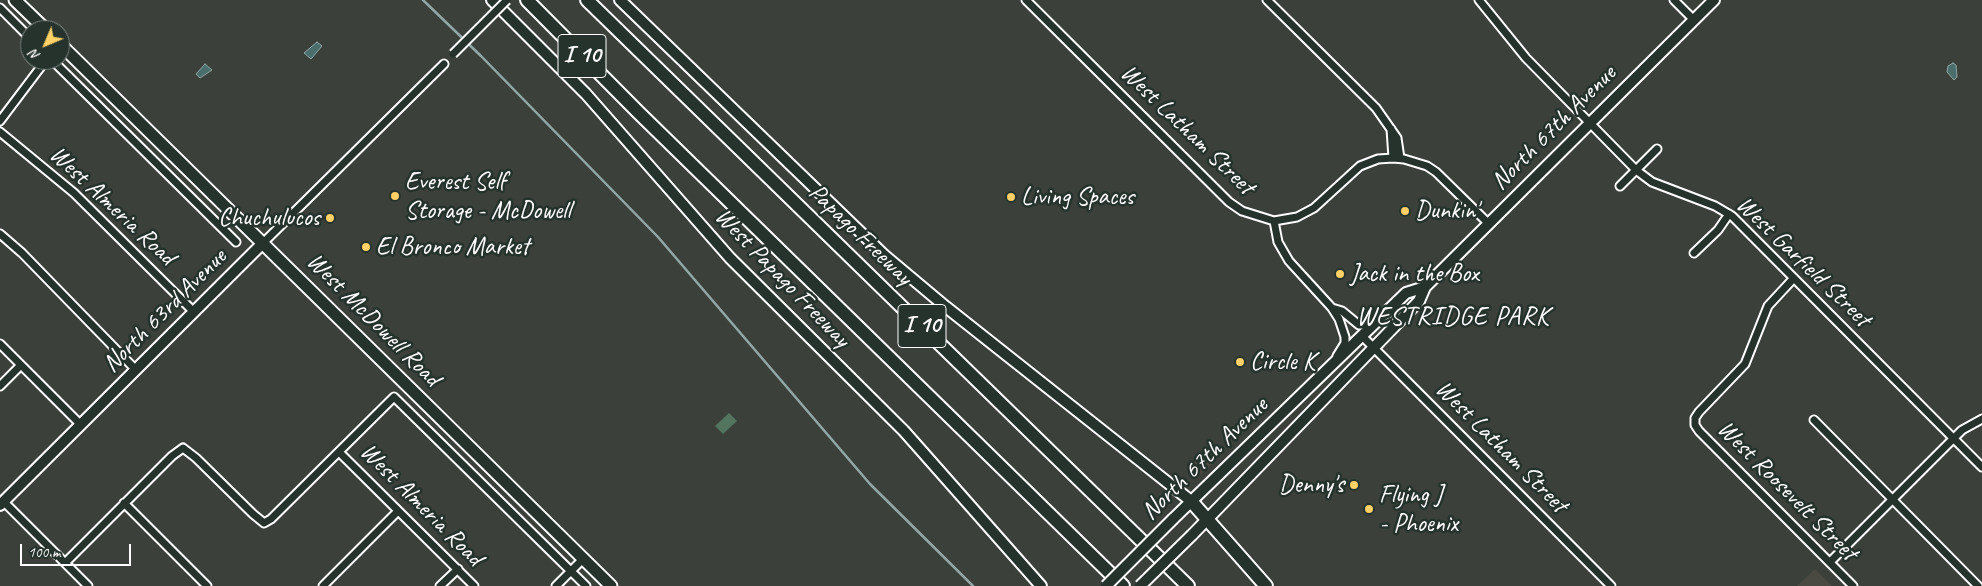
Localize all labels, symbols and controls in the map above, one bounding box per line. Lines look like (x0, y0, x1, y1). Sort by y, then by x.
north arrow (20, 20, 70, 70)
road number: I 10 (558, 34, 606, 78)
text: N (26, 46, 44, 64)
street label: West Latham Street (1114, 58, 1260, 202)
street label: North 67th Avenue (1485, 59, 1623, 197)
street label: West Almeria Road (43, 140, 181, 272)
place label: Everest Self Storage - McDowell (405, 167, 571, 226)
street label: Papago Freeway (802, 178, 918, 292)
place label: Living Spaces (1021, 182, 1134, 212)
marker: Everest Self Storage - McDowell (389, 190, 401, 202)
street label: West Garfield Street (1729, 190, 1877, 334)
marker: Living Spaces (1005, 191, 1017, 203)
place label: Dunkin' (1415, 196, 1478, 226)
street label: West Papago Freeway (708, 202, 856, 354)
place label: Chuchulucos (218, 203, 320, 233)
marker: Dunkin' (1399, 205, 1411, 217)
marker: Chuchulucos (324, 212, 336, 224)
place label: El Bronco Market (376, 232, 529, 262)
marker: El Bronco Market (360, 241, 372, 253)
street label: North 63rd Avenue (97, 243, 233, 379)
street label: West McDowell Road (300, 247, 446, 393)
place label: Jack in the Box (1350, 259, 1479, 289)
marker: Jack in the Box (1334, 268, 1346, 280)
district label: WESTRIDGE PARK (1355, 301, 1551, 333)
road number: I 10 (898, 304, 946, 348)
place label: Circle K (1250, 347, 1315, 377)
marker: Circle K (1234, 356, 1246, 368)
street label: West Latham Street (1429, 375, 1573, 519)
street label: North 67th Avenue (1136, 391, 1274, 527)
street label: West Roosevelt Street (1711, 415, 1863, 567)
street label: West Almeria Road (353, 437, 489, 573)
place label: Denny's (1279, 470, 1344, 500)
marker: Denny's (1348, 479, 1360, 491)
place label: Flying J - Phoenix (1379, 480, 1458, 539)
marker: Flying J - Phoenix (1363, 503, 1375, 515)
scale bar (22, 534, 134, 566)
text: 100 m (28, 543, 60, 562)

